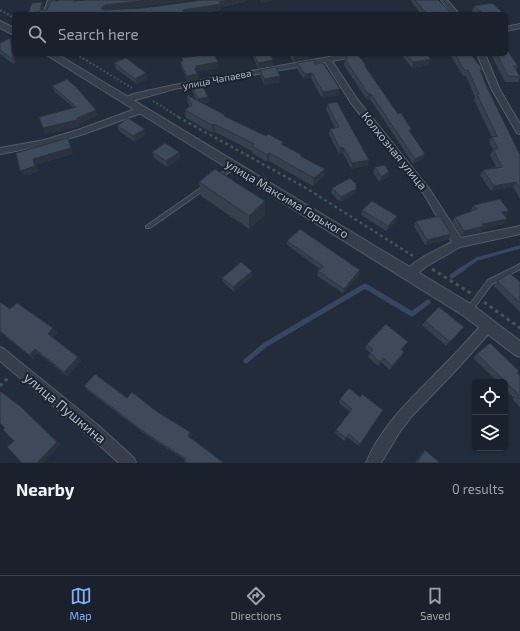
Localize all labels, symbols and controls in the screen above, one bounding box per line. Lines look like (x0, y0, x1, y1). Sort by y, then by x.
search box (12, 12, 508, 56)
icon: search (26, 23, 48, 45)
text: Search here (58, 25, 139, 43)
street label: улица Чапаева (182, 66, 253, 93)
street label: Колхозная улица (358, 109, 430, 193)
street label: улица Максима Горького (223, 156, 352, 241)
street label: улица Пушкина (21, 368, 110, 447)
map controls (472, 379, 508, 451)
button: locate (472, 379, 508, 415)
button: layers (472, 415, 508, 451)
text: Nearby (16, 479, 74, 499)
text: 0 results (452, 481, 504, 497)
tab: Map (70, 585, 92, 622)
tab: Directions (231, 585, 281, 622)
tab: Saved (420, 585, 451, 622)

